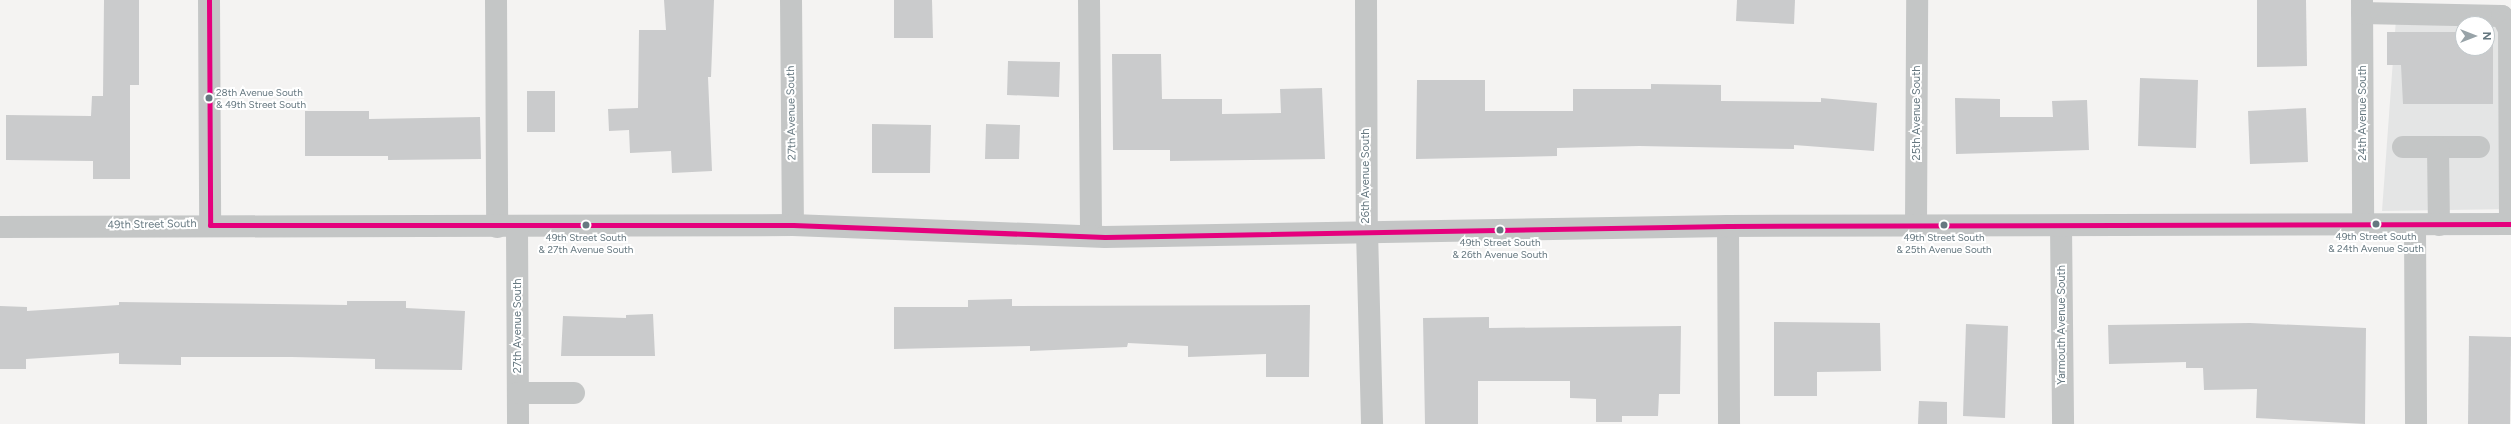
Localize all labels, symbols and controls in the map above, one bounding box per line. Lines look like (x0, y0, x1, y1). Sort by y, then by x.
north arrow (2455, 16, 2495, 56)
text: N (2480, 32, 2493, 40)
street label: 24th Avenue South (2356, 65, 2370, 161)
street label: 27th Avenue South (785, 66, 799, 160)
street label: 25th Avenue South (1910, 66, 1924, 160)
place label: 28th Avenue South & 49th Street South (216, 86, 306, 110)
marker: 28th Avenue South & 49th Street South (204, 93, 214, 103)
street label: 26th Avenue South (1359, 129, 1373, 223)
street label: 49th Street South (107, 218, 197, 232)
marker: 49th Street South & 24th Avenue South (2371, 219, 2381, 229)
marker: 49th Street South & 27th Avenue South (581, 220, 591, 230)
marker: 49th Street South & 25th Avenue South (1939, 220, 1949, 230)
marker: 49th Street South & 26th Avenue South (1495, 225, 1505, 235)
place label: 49th Street South & 24th Avenue South (2328, 230, 2424, 254)
place label: 49th Street South & 27th Avenue South (539, 231, 633, 254)
place label: 49th Street South & 25th Avenue South (1896, 231, 1992, 254)
place label: 49th Street South & 26th Avenue South (1452, 236, 1548, 260)
street label: Yarmouth Avenue South (2055, 265, 2069, 385)
street label: 27th Avenue South (511, 279, 525, 373)

